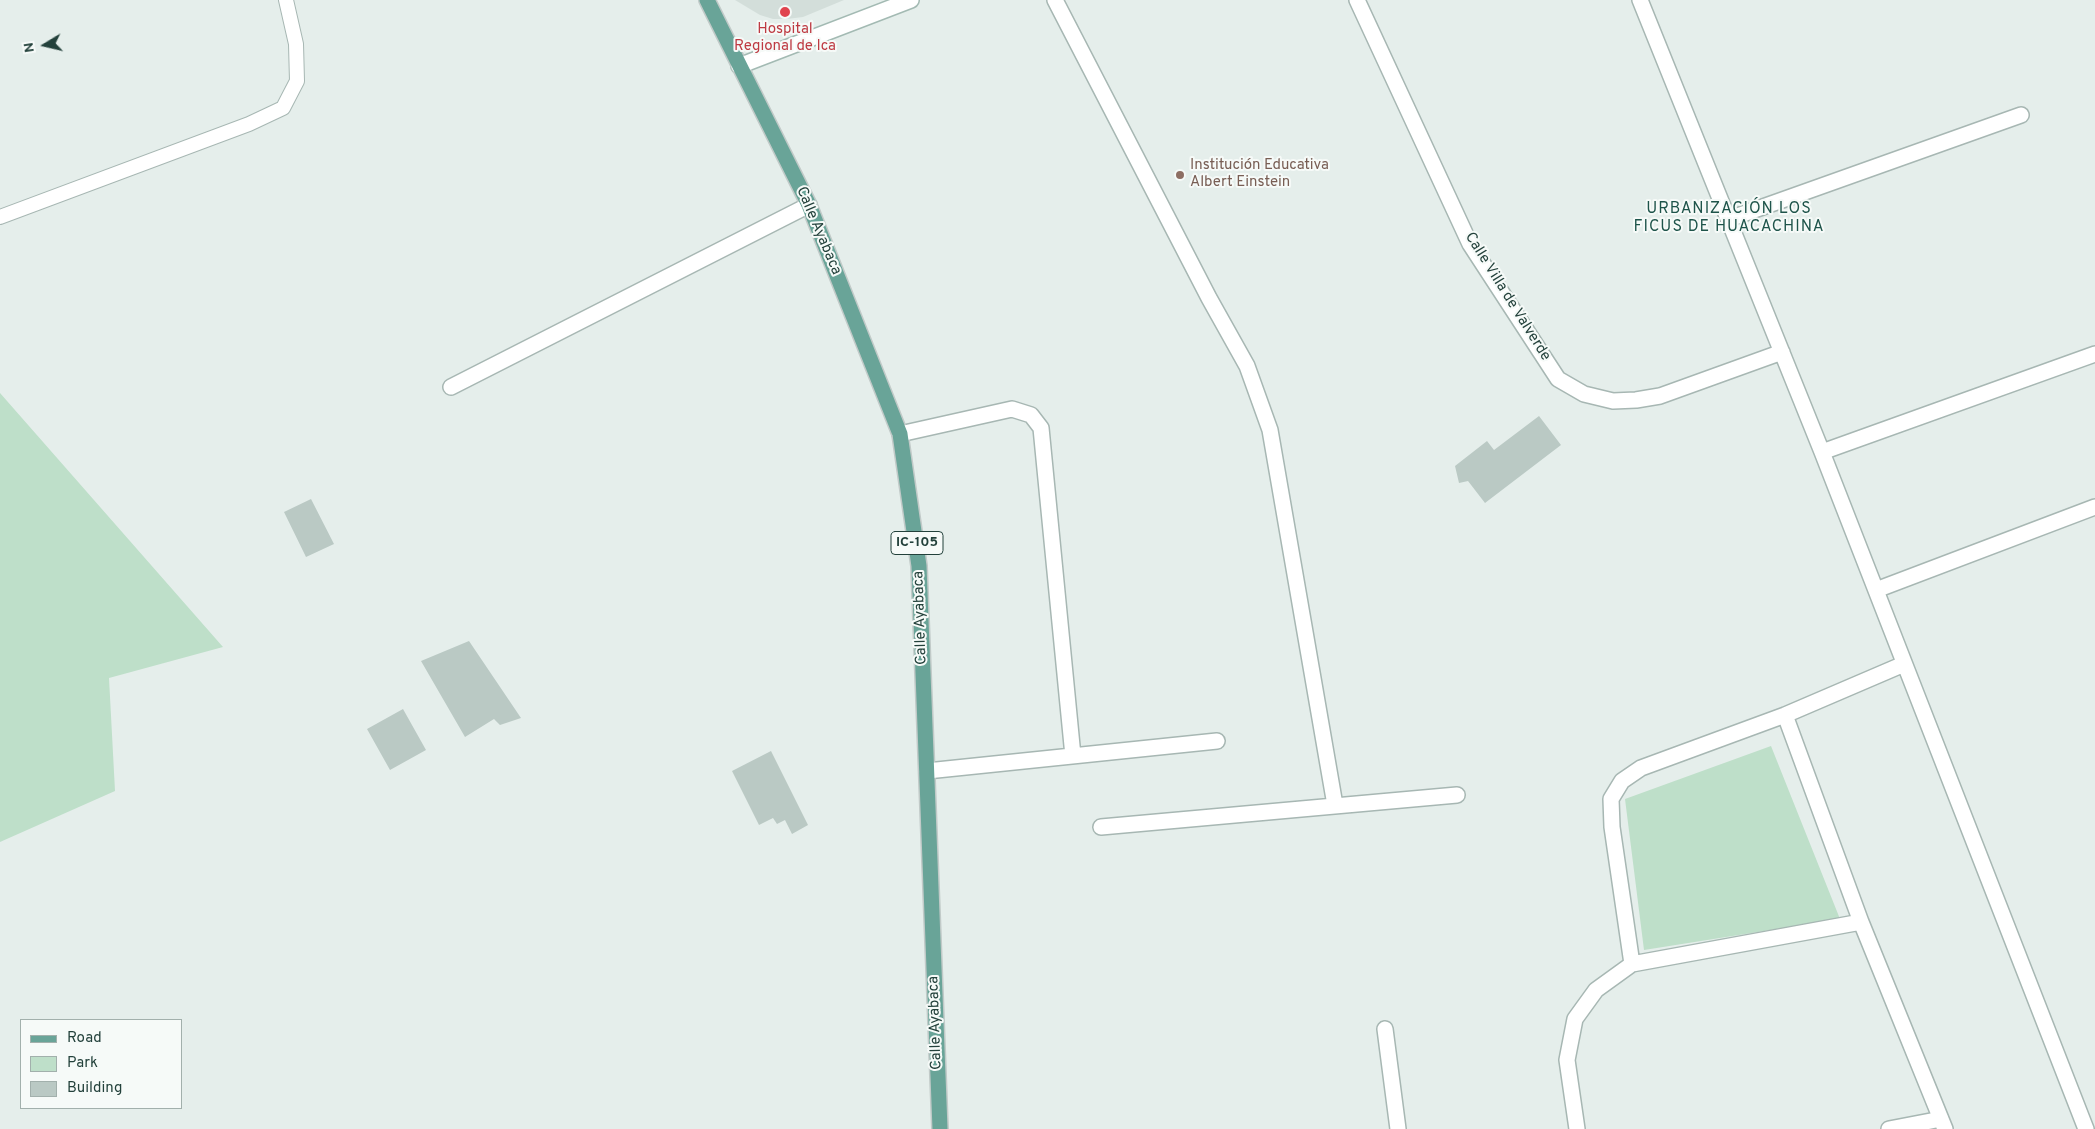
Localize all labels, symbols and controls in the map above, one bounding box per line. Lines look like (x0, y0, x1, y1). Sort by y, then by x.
marker: Hospital Regional de Ica (778, 5, 792, 19)
north arrow (20, 20, 70, 70)
place label: Hospital Regional de Ica (734, 21, 836, 56)
text: N (21, 41, 39, 54)
place label: Institución Educativa Albert Einstein (1190, 157, 1329, 192)
marker: Institución Educativa Albert Einstein (1174, 169, 1186, 181)
street label: Calle Ayabaca (791, 184, 845, 278)
district label: URBANIZACIÓN LOS FICUS DE HUACACHINA (1631, 200, 1827, 238)
street label: Calle Villa de Valverde (1460, 229, 1554, 365)
road number: IC-105 (891, 532, 943, 554)
street label: Calle Ayabaca (910, 571, 932, 665)
street label: Calle Ayabaca (925, 976, 947, 1070)
legend (20, 1019, 182, 1109)
text: Road (67, 1029, 102, 1048)
text: Park (67, 1054, 98, 1073)
text: Building (67, 1079, 122, 1098)

